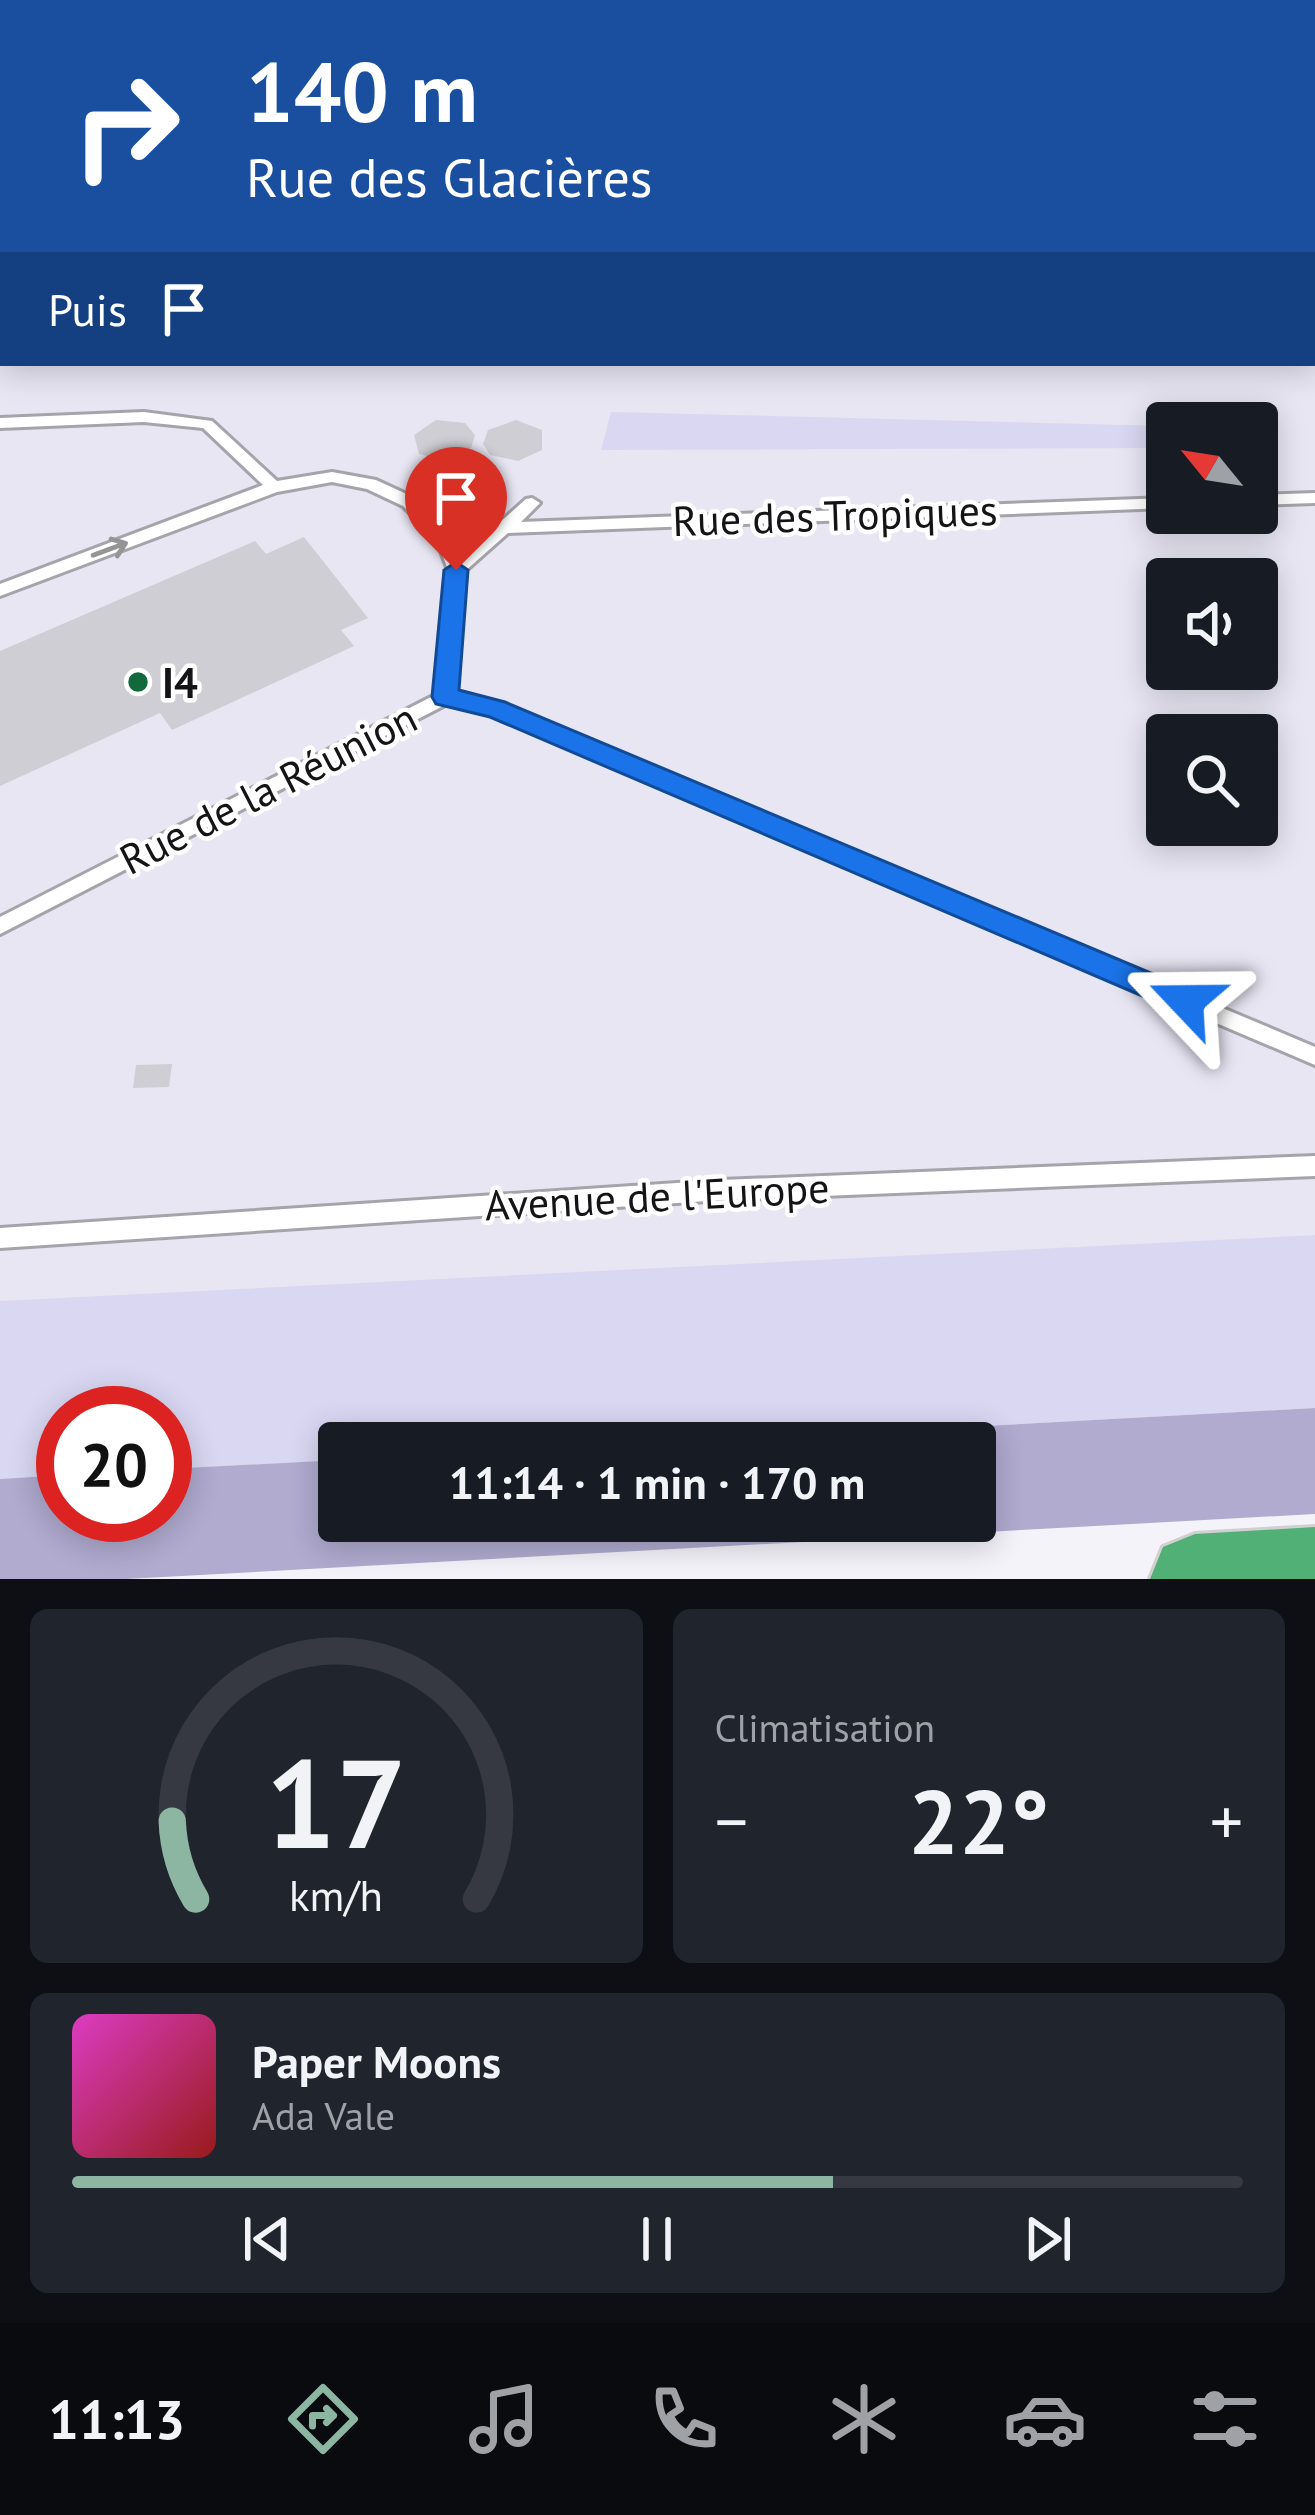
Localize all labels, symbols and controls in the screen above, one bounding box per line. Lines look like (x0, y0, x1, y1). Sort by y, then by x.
text: 140 m (246, 36, 478, 145)
icon: right (48, 48, 204, 204)
text: Rue des Glacières (246, 142, 653, 212)
icon: arrive (151, 276, 217, 342)
text: Puis (48, 280, 127, 338)
north arrow (1146, 402, 1278, 534)
map controls (1146, 402, 1278, 846)
pin (405, 447, 507, 570)
icon: arrive (423, 465, 489, 531)
street label: Rue des Tropiques (672, 482, 998, 548)
one-way arrow (90, 537, 127, 558)
button: sound (1146, 558, 1278, 690)
place label: I4 (162, 655, 198, 710)
marker: I4 (125, 669, 151, 695)
street label: Rue de la Réunion (110, 690, 426, 886)
button: search (1146, 714, 1278, 846)
position arrow (1123, 938, 1249, 1064)
street label: Avenue de l'Europe (483, 1160, 831, 1232)
speed limit sign: 20 (36, 1386, 192, 1542)
text: 11:14 · 1 min · 170 m (449, 1453, 865, 1511)
text: Climatisation (715, 1702, 935, 1753)
text: 17 (265, 1721, 407, 1882)
text: 22° (908, 1762, 1049, 1879)
text: − (715, 1778, 748, 1863)
text: + (1210, 1778, 1243, 1863)
text: km/h (289, 1867, 383, 1923)
text: Paper Moons (252, 2032, 501, 2090)
text: Ada Vale (252, 2090, 395, 2141)
icon: previous (234, 2206, 300, 2272)
icon: pause (624, 2206, 690, 2272)
icon: next (1015, 2206, 1081, 2272)
icon: directions (281, 2377, 365, 2461)
icon: music (462, 2377, 546, 2461)
icon: phone (642, 2377, 726, 2461)
icon: climate (822, 2377, 906, 2461)
icon: car (1003, 2377, 1087, 2461)
icon: filters (1183, 2377, 1267, 2461)
text: 11:13 (48, 2384, 185, 2454)

